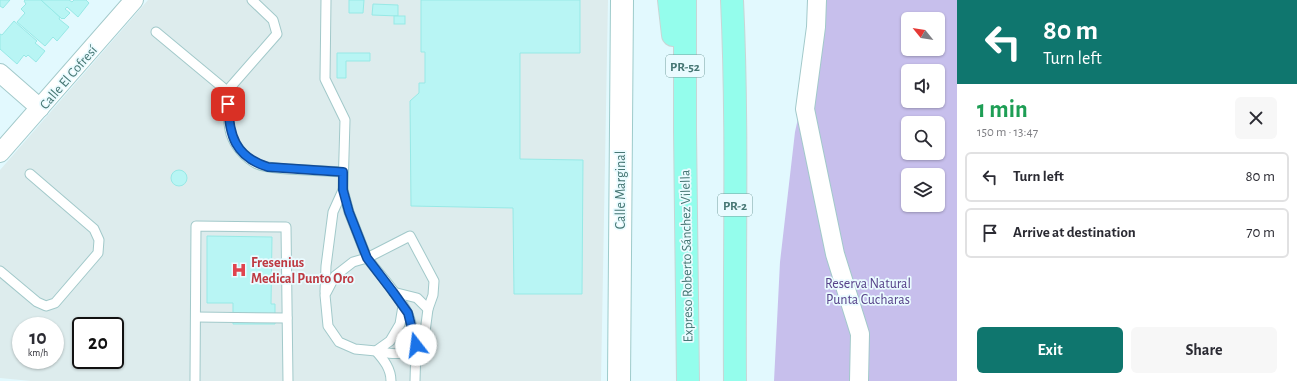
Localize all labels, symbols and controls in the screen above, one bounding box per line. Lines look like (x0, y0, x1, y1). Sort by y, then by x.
north arrow (901, 12, 945, 56)
map controls (901, 12, 945, 212)
icon: left (977, 16, 1029, 68)
text: 80 m (1043, 17, 1098, 45)
street label: Calle El Cofresí (37, 43, 100, 112)
text: Turn left (1043, 50, 1102, 68)
road number: PR-52 (666, 55, 704, 77)
button: sound (901, 64, 945, 108)
pin (211, 87, 245, 121)
icon: arrive (217, 93, 239, 115)
button: close (1235, 97, 1277, 139)
text: 1 min (977, 98, 1028, 122)
button: search (901, 116, 945, 160)
text: 150 m · 13:47 (977, 126, 1038, 139)
street label: Calle Marginal (614, 151, 628, 229)
icon: left (979, 166, 1001, 188)
button: layers (901, 168, 945, 212)
street label: Expreso Roberto Sánchez Vilella (678, 169, 696, 342)
text: Turn left (1013, 169, 1064, 184)
text: 80 m (1245, 169, 1275, 184)
road number: PR-2 (718, 194, 752, 216)
icon: arrive (979, 222, 1001, 244)
text: Arrive at destination (1013, 225, 1136, 240)
text: 70 m (1246, 225, 1275, 240)
place label: Fresenius Medical Punto Oro (251, 256, 354, 286)
hospital icon: Fresenius Medical Punto Oro (230, 261, 248, 279)
park label: Reserva Natural Punta Cucharas (825, 277, 911, 307)
speed limit sign: 20 (72, 317, 124, 369)
position arrow (395, 324, 437, 366)
button: Exit (977, 327, 1123, 373)
button: Share (1131, 327, 1277, 373)
text: 10 (29, 328, 47, 348)
text: km/h (28, 348, 48, 358)

